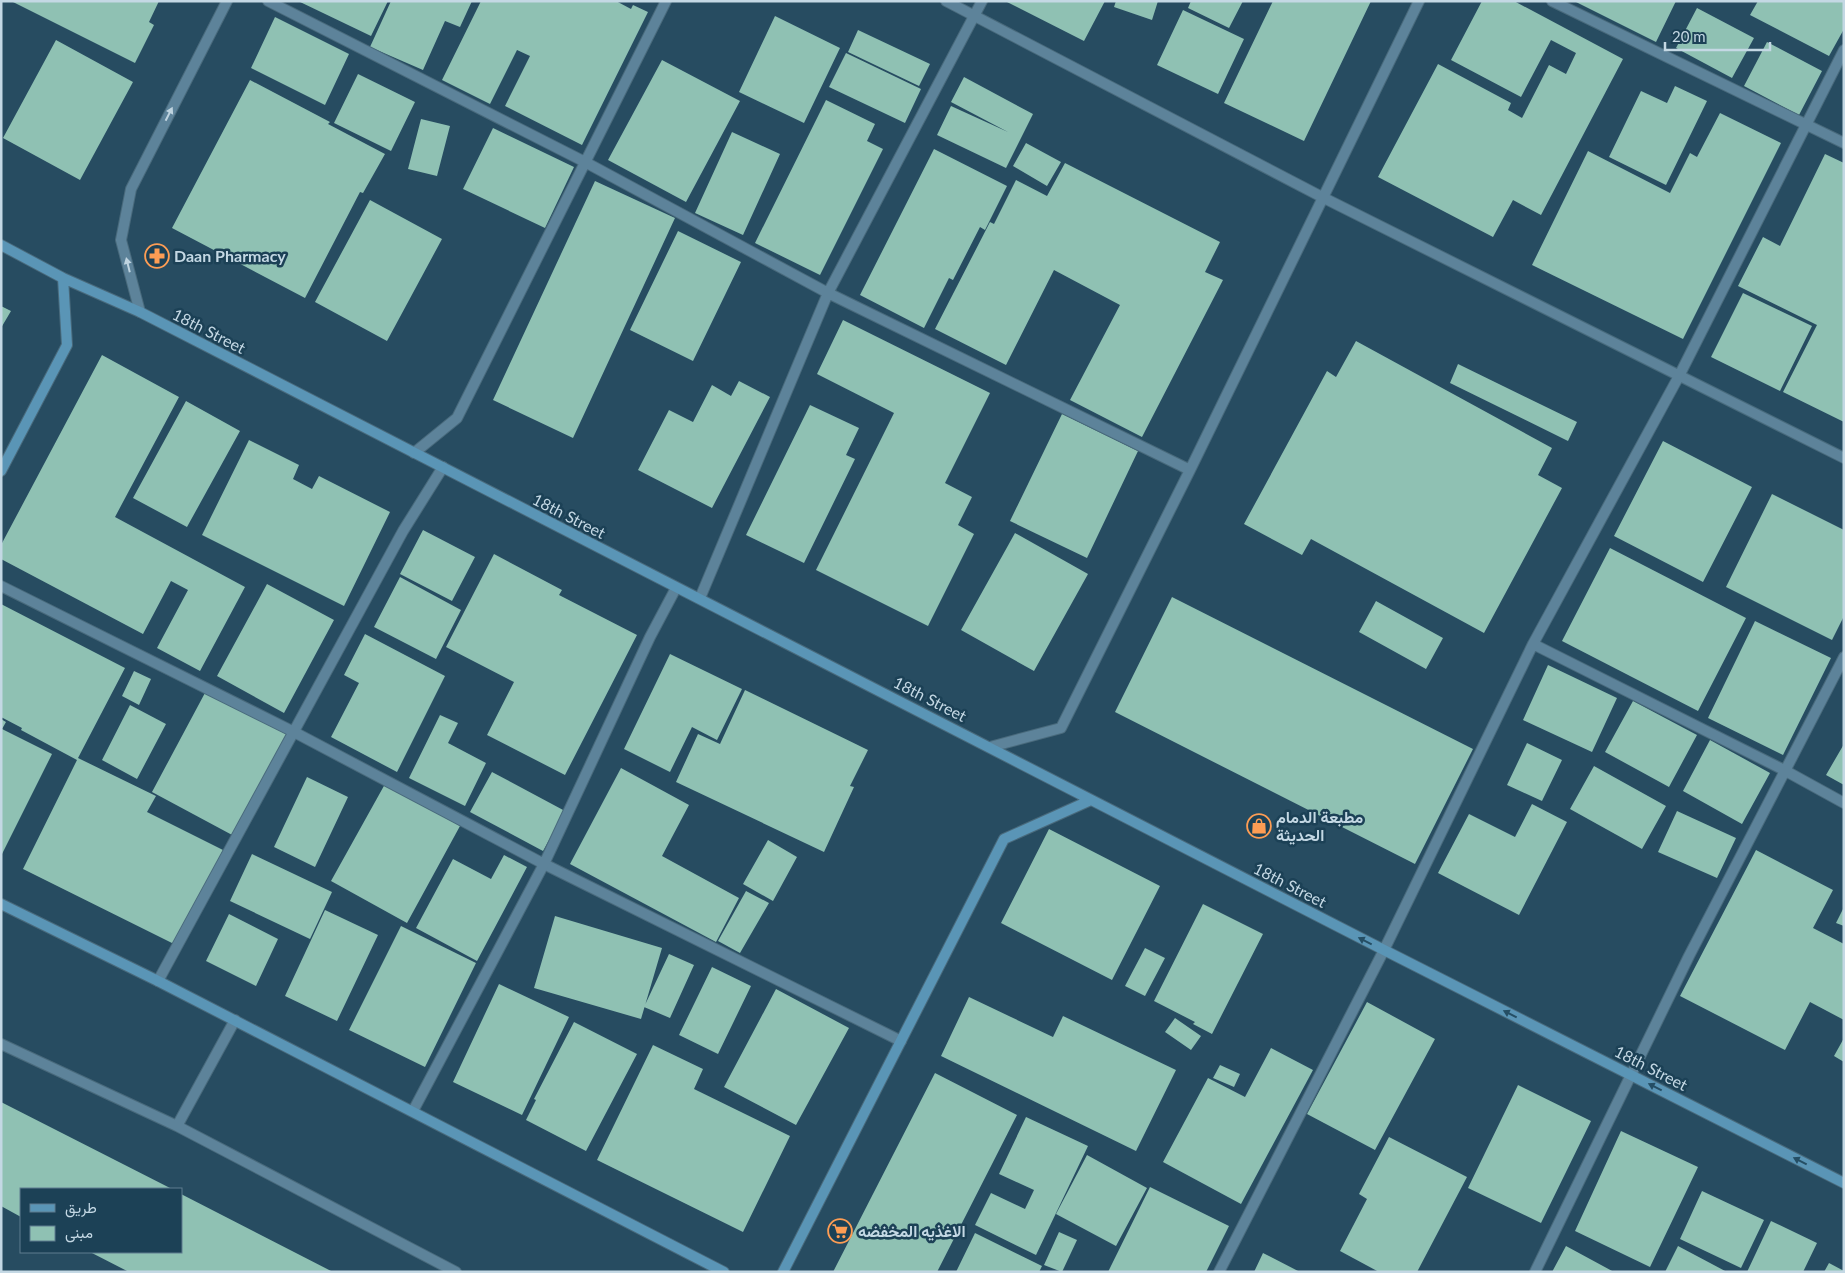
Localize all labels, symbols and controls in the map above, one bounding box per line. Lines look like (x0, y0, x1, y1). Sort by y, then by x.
scale bar (1665, 20, 1770, 52)
text: 20 m (1672, 27, 1706, 45)
one-way arrow (165, 106, 173, 121)
pharmacy icon: Daan Pharmacy (144, 243, 170, 269)
place label: Daan Pharmacy (174, 246, 286, 265)
one-way arrow (124, 258, 132, 273)
street label: 18th Street (170, 304, 249, 357)
street label: 18th Street (530, 489, 609, 542)
street label: 18th Street (891, 672, 970, 725)
place label: مطبعة الدمام الحديثة (1276, 807, 1363, 845)
shop icon: مطبعة الدمام الحديثة (1246, 813, 1272, 839)
street label: 18th Street (1251, 858, 1330, 911)
one-way arrow (1358, 937, 1373, 945)
one-way arrow (1503, 1010, 1518, 1018)
street label: 18th Street (1612, 1041, 1691, 1094)
one-way arrow (1648, 1083, 1663, 1091)
one-way arrow (1793, 1157, 1807, 1165)
legend (20, 1188, 182, 1253)
text: طريق (65, 1198, 97, 1218)
supermarket icon: الاغذيه المخفضه (827, 1218, 853, 1244)
place label: الاغذيه المخفضه (858, 1221, 966, 1241)
text: مبنى (65, 1223, 93, 1243)

